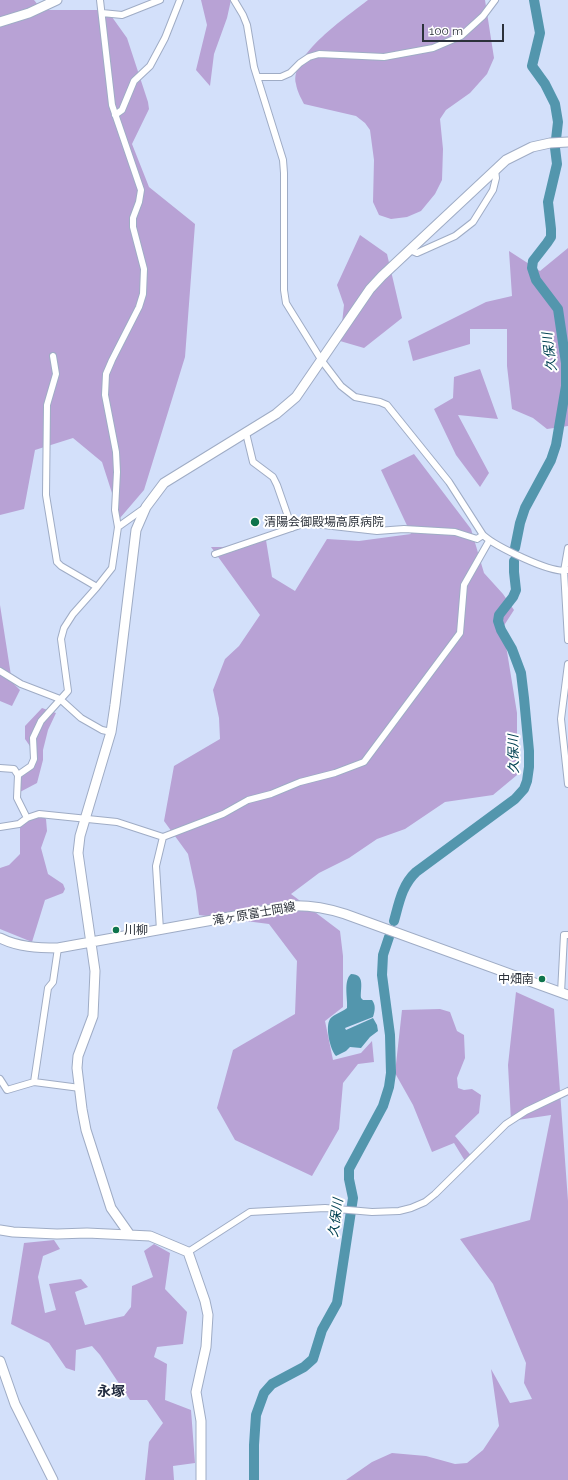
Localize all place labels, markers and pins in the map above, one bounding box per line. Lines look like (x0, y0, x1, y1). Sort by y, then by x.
place label: 清陽会御殿場高原病院 (264, 515, 384, 529)
marker: 清陽会御殿場高原病院 (249, 516, 261, 528)
place label: 川柳 (124, 923, 148, 937)
marker: 川柳 (111, 925, 121, 935)
place label: 中畑南 (498, 972, 534, 986)
marker: 中畑南 (537, 974, 547, 984)

